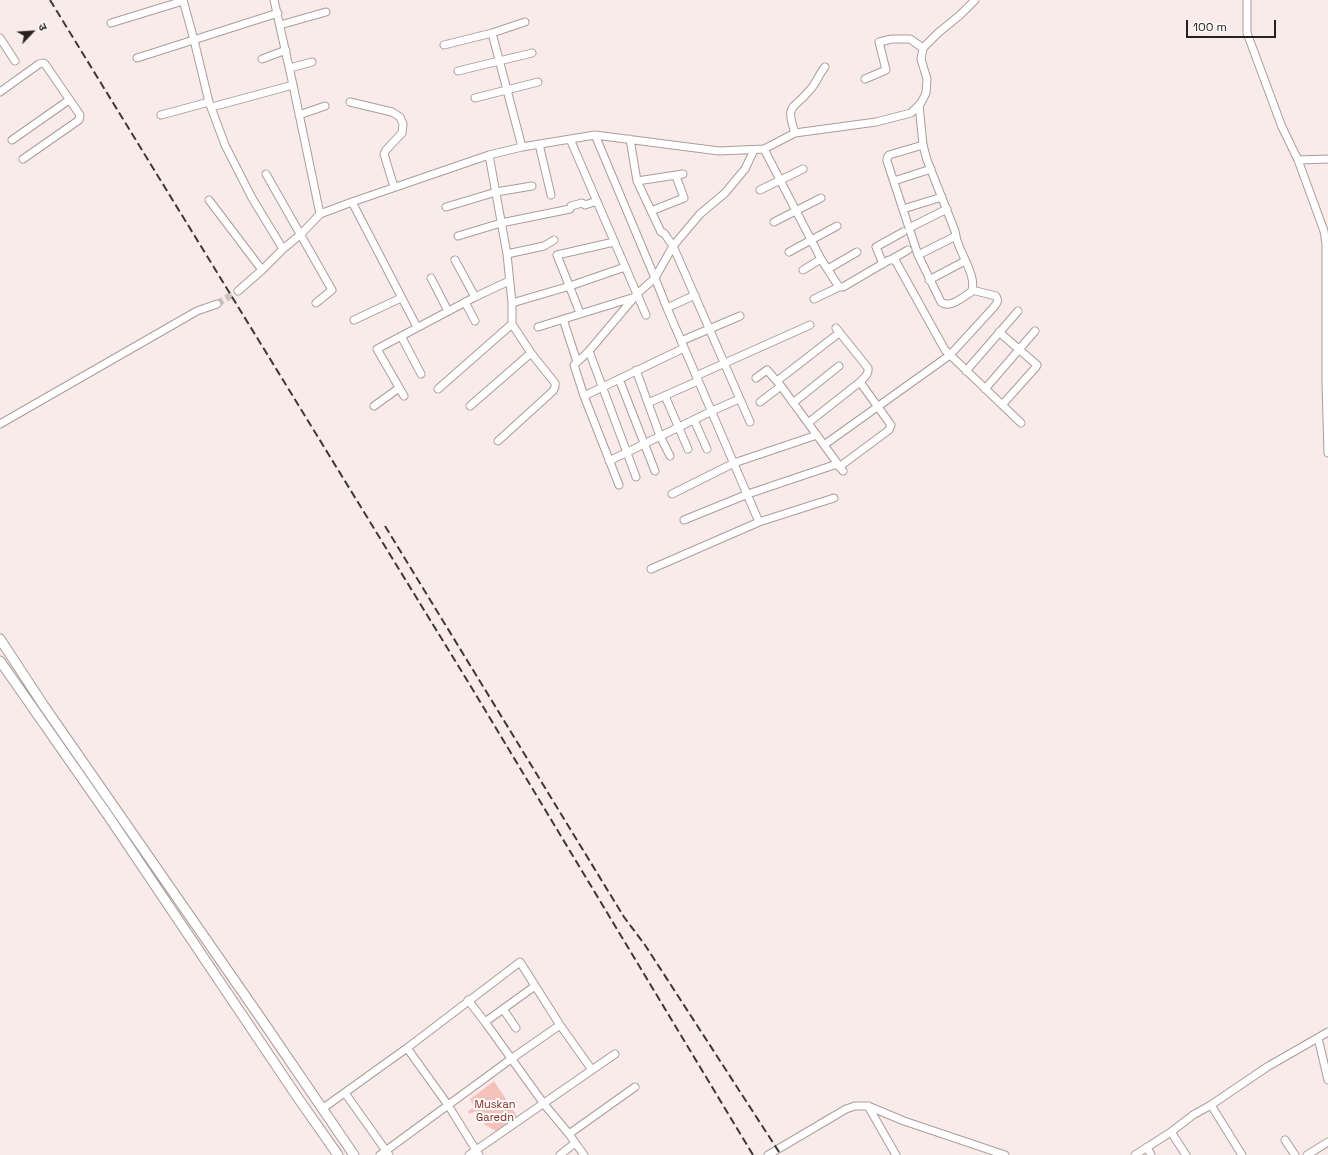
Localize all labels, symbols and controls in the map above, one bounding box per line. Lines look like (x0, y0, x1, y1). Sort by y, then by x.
north arrow (12, 12, 52, 52)
scale bar (1188, 12, 1278, 38)
text: 100 m (1193, 19, 1227, 35)
text: उ (35, 21, 51, 33)
park label: Muskan Garedn (475, 1098, 515, 1124)

